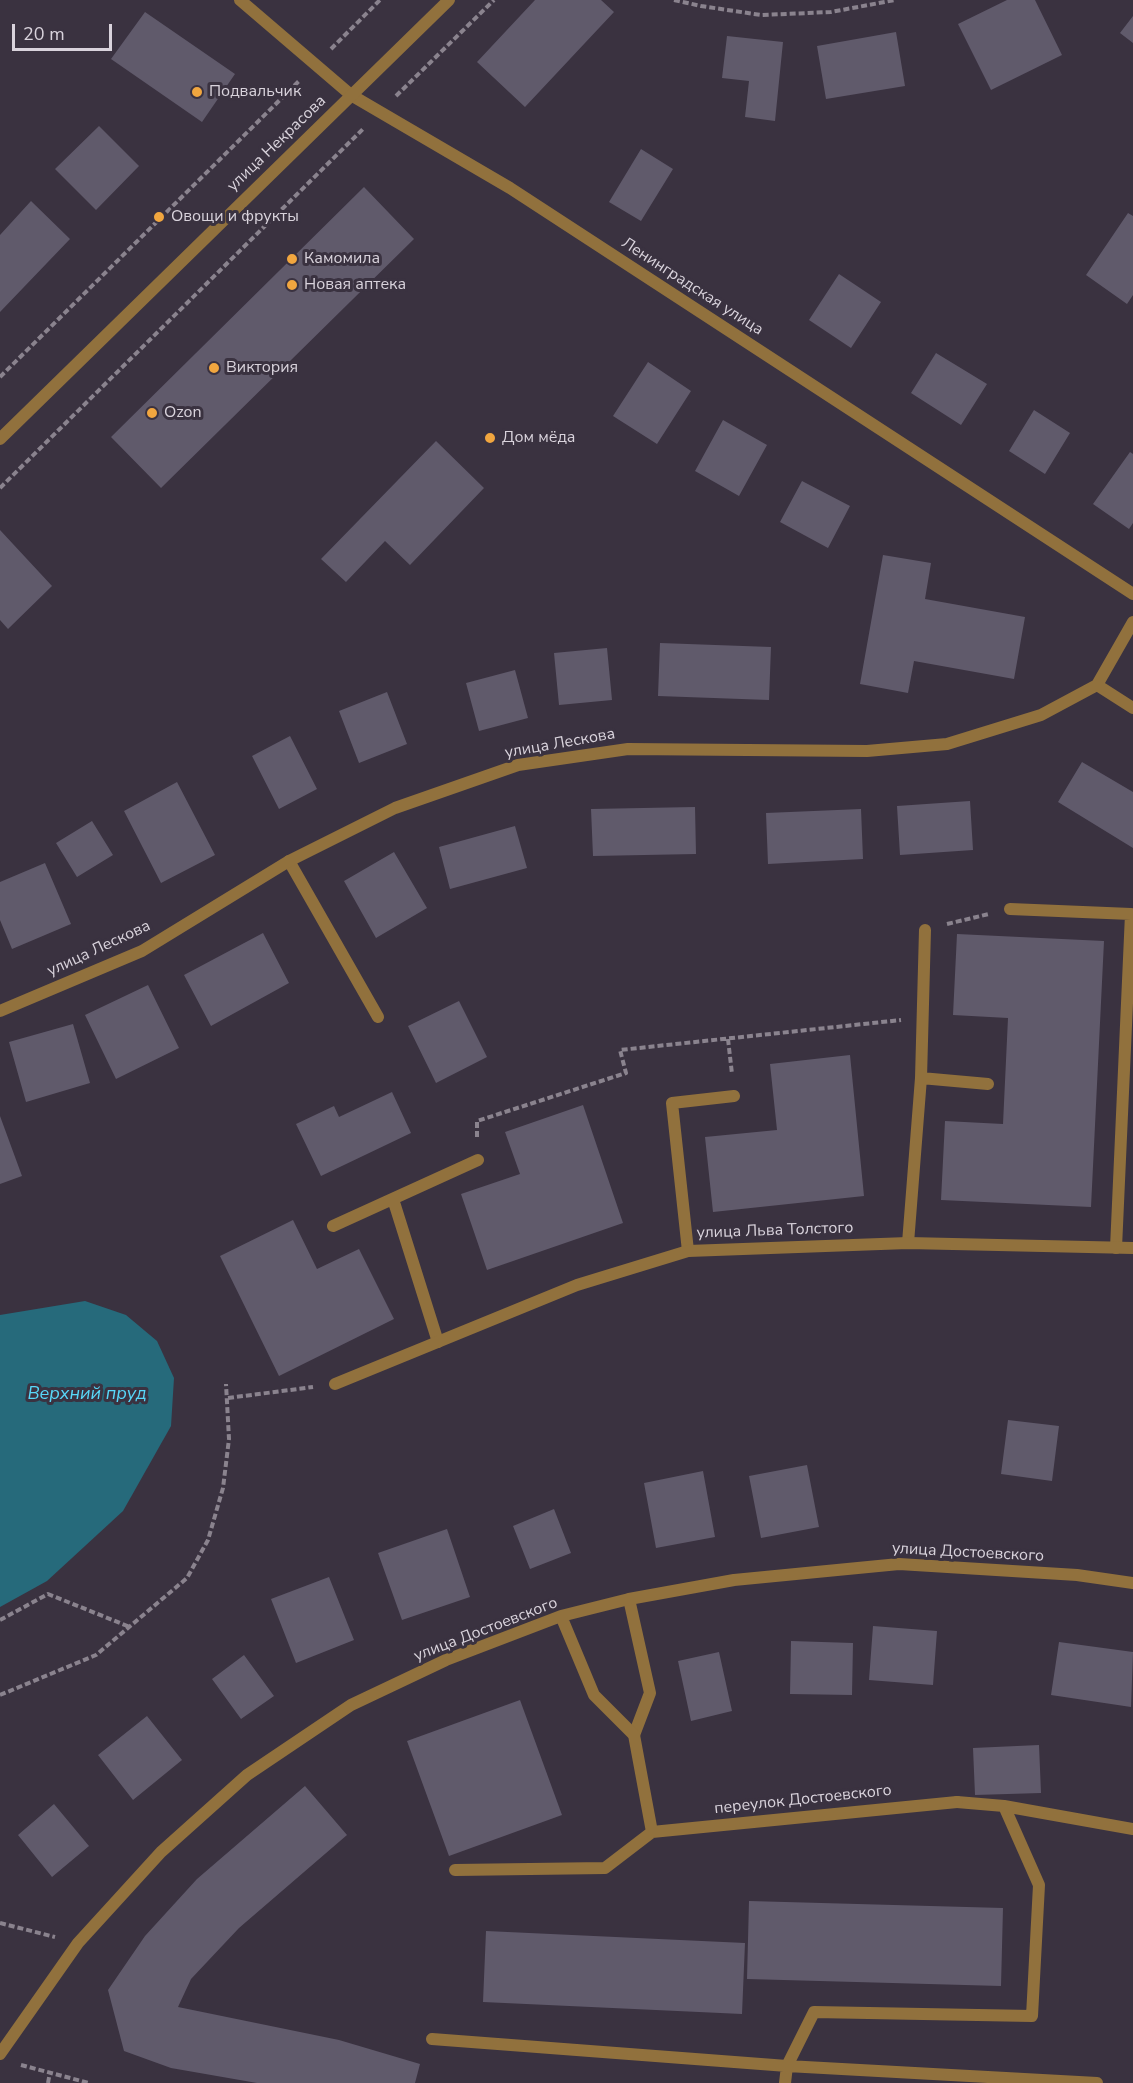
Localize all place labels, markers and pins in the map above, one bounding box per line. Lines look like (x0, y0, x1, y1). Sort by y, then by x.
place label: Подвальчик (209, 82, 301, 102)
marker: Подвальчик (190, 85, 204, 99)
place label: Овощи и фрукты (171, 207, 299, 227)
marker: Овощи и фрукты (152, 210, 166, 224)
place label: Камомила (304, 249, 380, 269)
marker: Камомила (285, 252, 299, 266)
place label: Новая аптека (304, 275, 406, 295)
marker: Новая аптека (285, 278, 299, 292)
place label: Виктория (226, 358, 298, 378)
marker: Виктория (207, 361, 221, 375)
place label: Ozon (164, 403, 202, 423)
marker: Ozon (145, 406, 159, 420)
place label: Дом мёда (502, 428, 575, 448)
marker: Дом мёда (483, 431, 497, 445)

